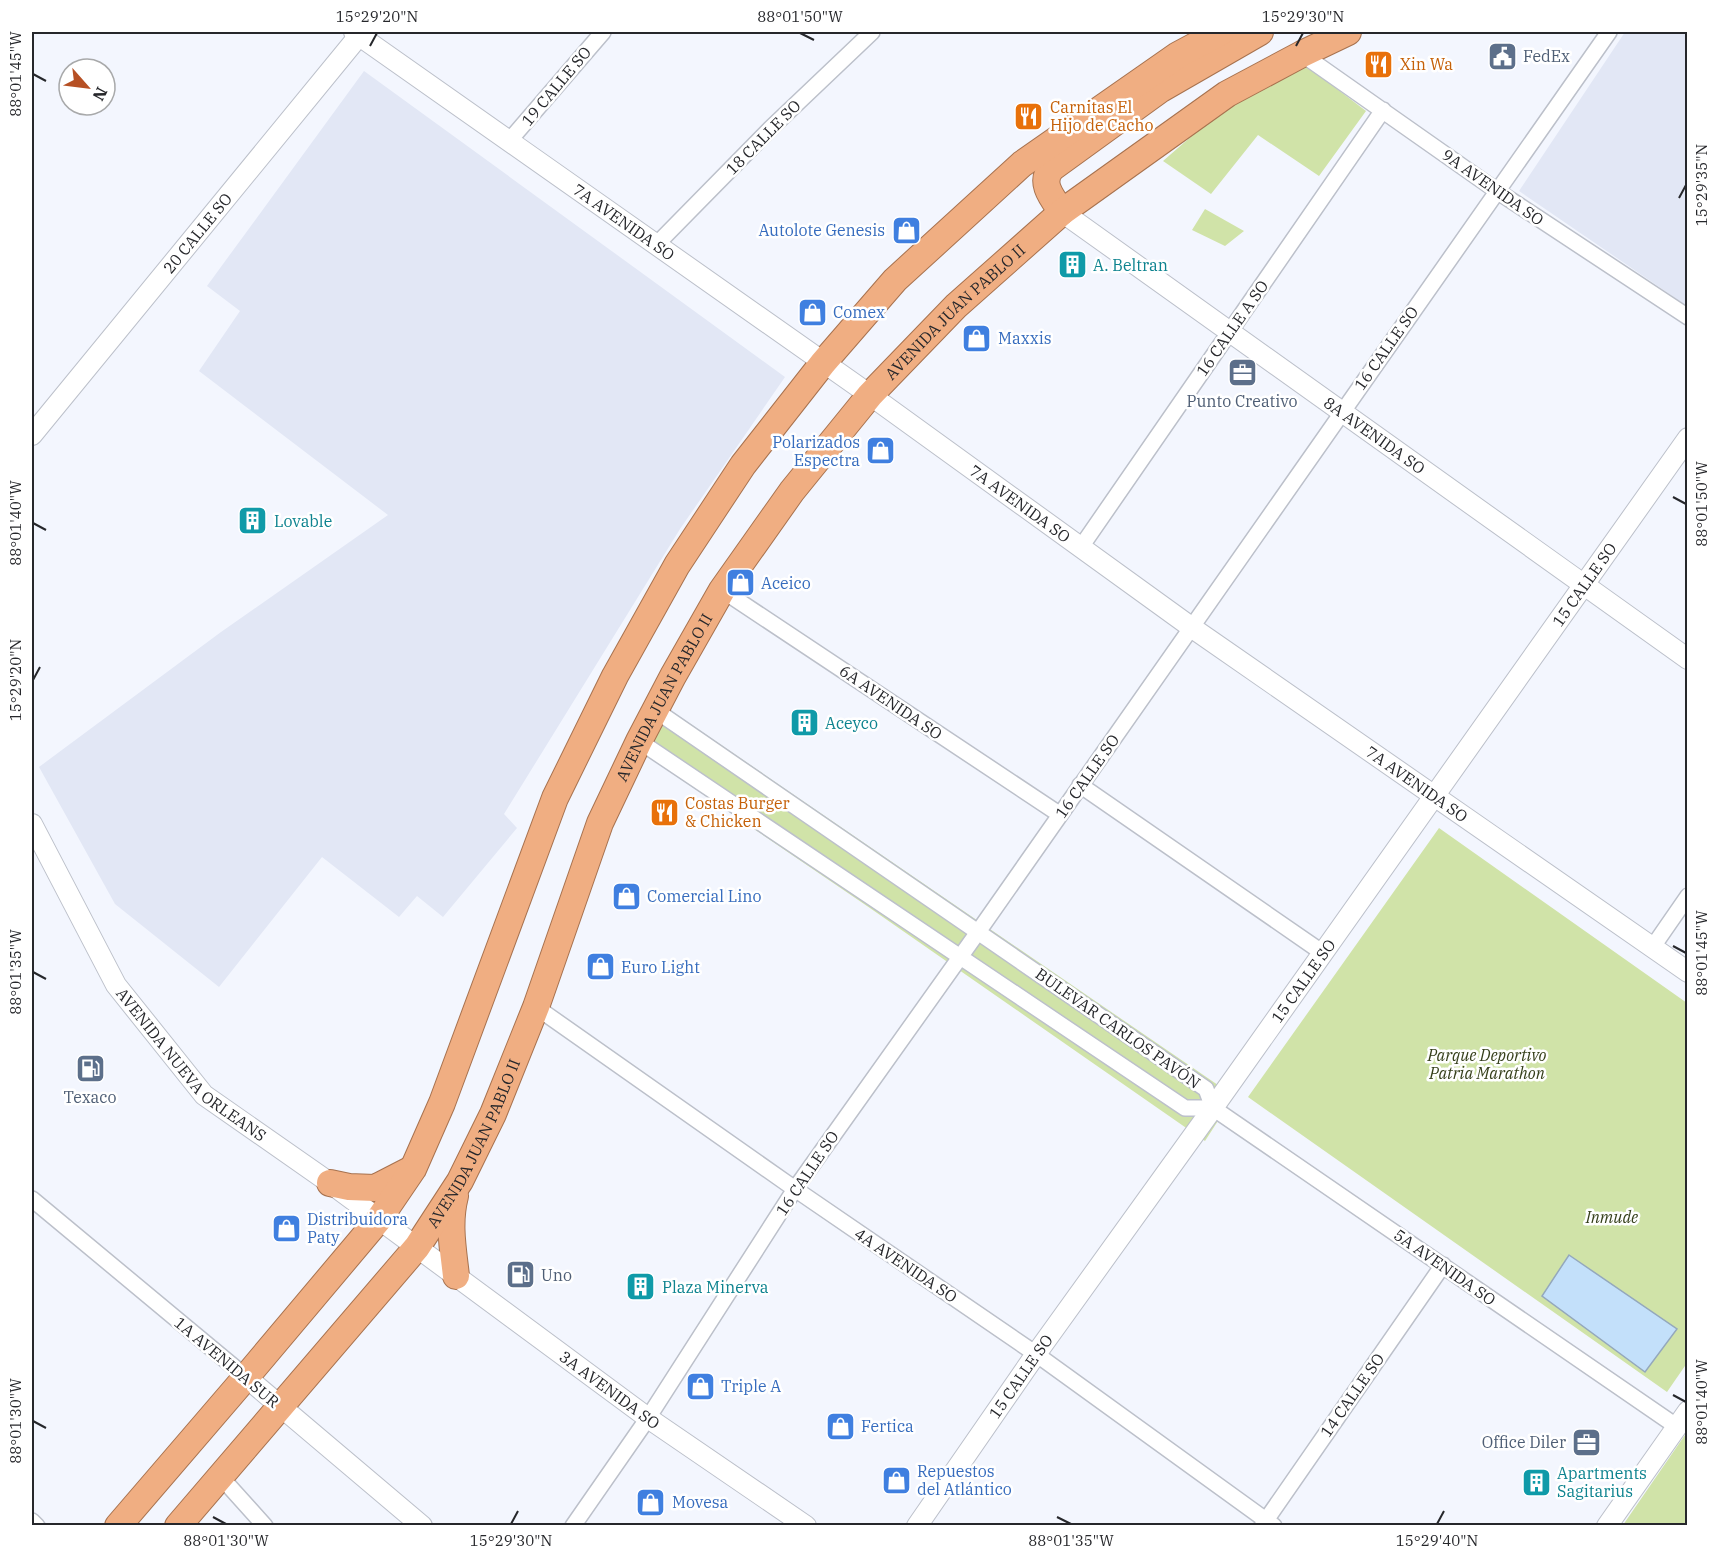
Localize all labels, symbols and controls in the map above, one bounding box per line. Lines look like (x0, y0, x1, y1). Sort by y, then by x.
text: 15°29'20"N (336, 7, 418, 26)
text: 88°01'50"W (757, 7, 843, 26)
text: 15°29'30"N (1262, 7, 1344, 26)
text: 88°01'45"W (6, 31, 25, 117)
public building icon: FedEx (1486, 40, 1518, 72)
street label: 19 CALLE SO (517, 42, 595, 130)
place label: FedEx (1523, 46, 1570, 66)
restaurant icon: Xin Wa (1363, 48, 1395, 80)
place label: Xin Wa (1400, 54, 1453, 74)
north arrow (57, 57, 117, 117)
text: N (88, 84, 112, 104)
street label: 18 CALLE SO (721, 95, 805, 179)
place label: Carnitas El Hijo de Cacho (1050, 97, 1153, 135)
restaurant icon: Carnitas El Hijo de Cacho (1013, 100, 1045, 132)
street label: 9A AVENIDA SO (1438, 144, 1548, 230)
text: 15°29'35"N (1692, 144, 1711, 226)
street label: 7A AVENIDA SO (569, 179, 679, 265)
street label: 20 CALLE SO (159, 189, 236, 277)
shop icon: Autolote Genesis (890, 214, 922, 246)
place label: Autolote Genesis (758, 220, 885, 240)
street label: AVENIDA JUAN PABLO II (880, 240, 1029, 384)
building icon: A. Beltran (1056, 249, 1088, 281)
place label: A. Beltran (1093, 255, 1168, 275)
street label: 16 CALLE A SO (1192, 276, 1272, 380)
shop icon: Comex (796, 296, 828, 328)
place label: Comex (833, 302, 885, 322)
street label: 16 CALLE SO (1350, 302, 1422, 394)
shop icon: Maxxis (961, 322, 993, 354)
place label: Maxxis (998, 328, 1052, 348)
office icon: Punto Creativo (1226, 357, 1258, 389)
place label: Punto Creativo (1186, 391, 1298, 411)
street label: 8A AVENIDA SO (1320, 392, 1429, 478)
place label: Polarizados Espectra (772, 432, 860, 470)
shop icon: Polarizados Espectra (865, 435, 897, 467)
street label: 7A AVENIDA SO (966, 460, 1074, 547)
text: 88°01'50"W (1692, 461, 1711, 547)
text: 88°01'40"W (6, 480, 25, 566)
building icon: Lovable (237, 505, 269, 537)
place label: Lovable (274, 511, 332, 531)
street label: 15 CALLE SO (1548, 539, 1621, 630)
shop icon: Aceico (724, 567, 756, 599)
place label: Aceico (761, 573, 811, 593)
street label: AVENIDA JUAN PABLO II (611, 610, 717, 784)
text: 15°29'20"N (6, 639, 25, 721)
street label: 6A AVENIDA SO (836, 660, 946, 744)
building icon: Aceyco (788, 707, 820, 739)
place label: Aceyco (825, 713, 878, 733)
street label: 16 CALLE SO (1051, 730, 1123, 822)
street label: 7A AVENIDA SO (1362, 741, 1472, 826)
place label: Costas Burger & Chicken (685, 793, 790, 831)
restaurant icon: Costas Burger & Chicken (648, 796, 680, 828)
shop icon: Comercial Lino (610, 880, 642, 912)
place label: Comercial Lino (647, 886, 762, 906)
text: 88°01'45"W (1692, 910, 1711, 996)
text: 88°01'35"W (6, 929, 25, 1015)
street label: 15 CALLE SO (1267, 935, 1340, 1027)
shop icon: Euro Light (584, 951, 616, 983)
place label: Euro Light (621, 957, 700, 977)
street label: BULEVAR CARLOS PAVÓN (1032, 963, 1205, 1093)
street label: AVENIDA NUEVA ORLEANS (112, 984, 270, 1145)
park label: Parque Deportivo Patria Marathon (1426, 1045, 1547, 1083)
fuel station icon: Texaco (74, 1053, 106, 1085)
street label: AVENIDA JUAN PABLO II (422, 1056, 524, 1231)
place label: Texaco (64, 1087, 116, 1107)
street label: 16 CALLE SO (771, 1127, 843, 1219)
park label: Inmude (1585, 1207, 1638, 1227)
place label: Distribuidora Paty (307, 1209, 408, 1247)
shop icon: Distribuidora Paty (270, 1212, 302, 1244)
street label: 4A AVENIDA SO (851, 1223, 961, 1307)
street label: 5A AVENIDA SO (1390, 1224, 1500, 1310)
fuel station icon: Uno (504, 1259, 536, 1291)
place label: Uno (541, 1265, 572, 1285)
building icon: Plaza Minerva (625, 1271, 657, 1303)
place label: Plaza Minerva (662, 1277, 769, 1297)
street label: 1A AVENIDA SUR (170, 1312, 284, 1412)
street label: 15 CALLE SO (984, 1330, 1057, 1422)
street label: 3A AVENIDA SO (556, 1346, 664, 1433)
street label: 14 CALLE SO (1316, 1349, 1388, 1441)
text: 88°01'40"W (1692, 1359, 1711, 1445)
shop icon: Triple A (684, 1370, 716, 1402)
place label: Triple A (721, 1376, 781, 1396)
text: 88°01'30"W (6, 1378, 25, 1464)
shop icon: Fertica (824, 1410, 856, 1442)
place label: Fertica (861, 1416, 914, 1436)
office icon: Office Diler (1571, 1426, 1603, 1458)
place label: Office Diler (1482, 1432, 1566, 1452)
place label: Repuestos del Atlántico (917, 1461, 1012, 1499)
place label: Apartments Sagitarius (1557, 1463, 1647, 1501)
shop icon: Repuestos del Atlántico (880, 1464, 912, 1496)
building icon: Apartments Sagitarius (1520, 1466, 1552, 1498)
shop icon: Movesa (635, 1486, 667, 1518)
place label: Movesa (672, 1492, 729, 1512)
text: 88°01'30"W (183, 1531, 269, 1550)
text: 15°29'30"N (470, 1531, 552, 1550)
text: 88°01'35"W (1028, 1531, 1114, 1550)
text: 15°29'40"N (1396, 1531, 1478, 1550)

